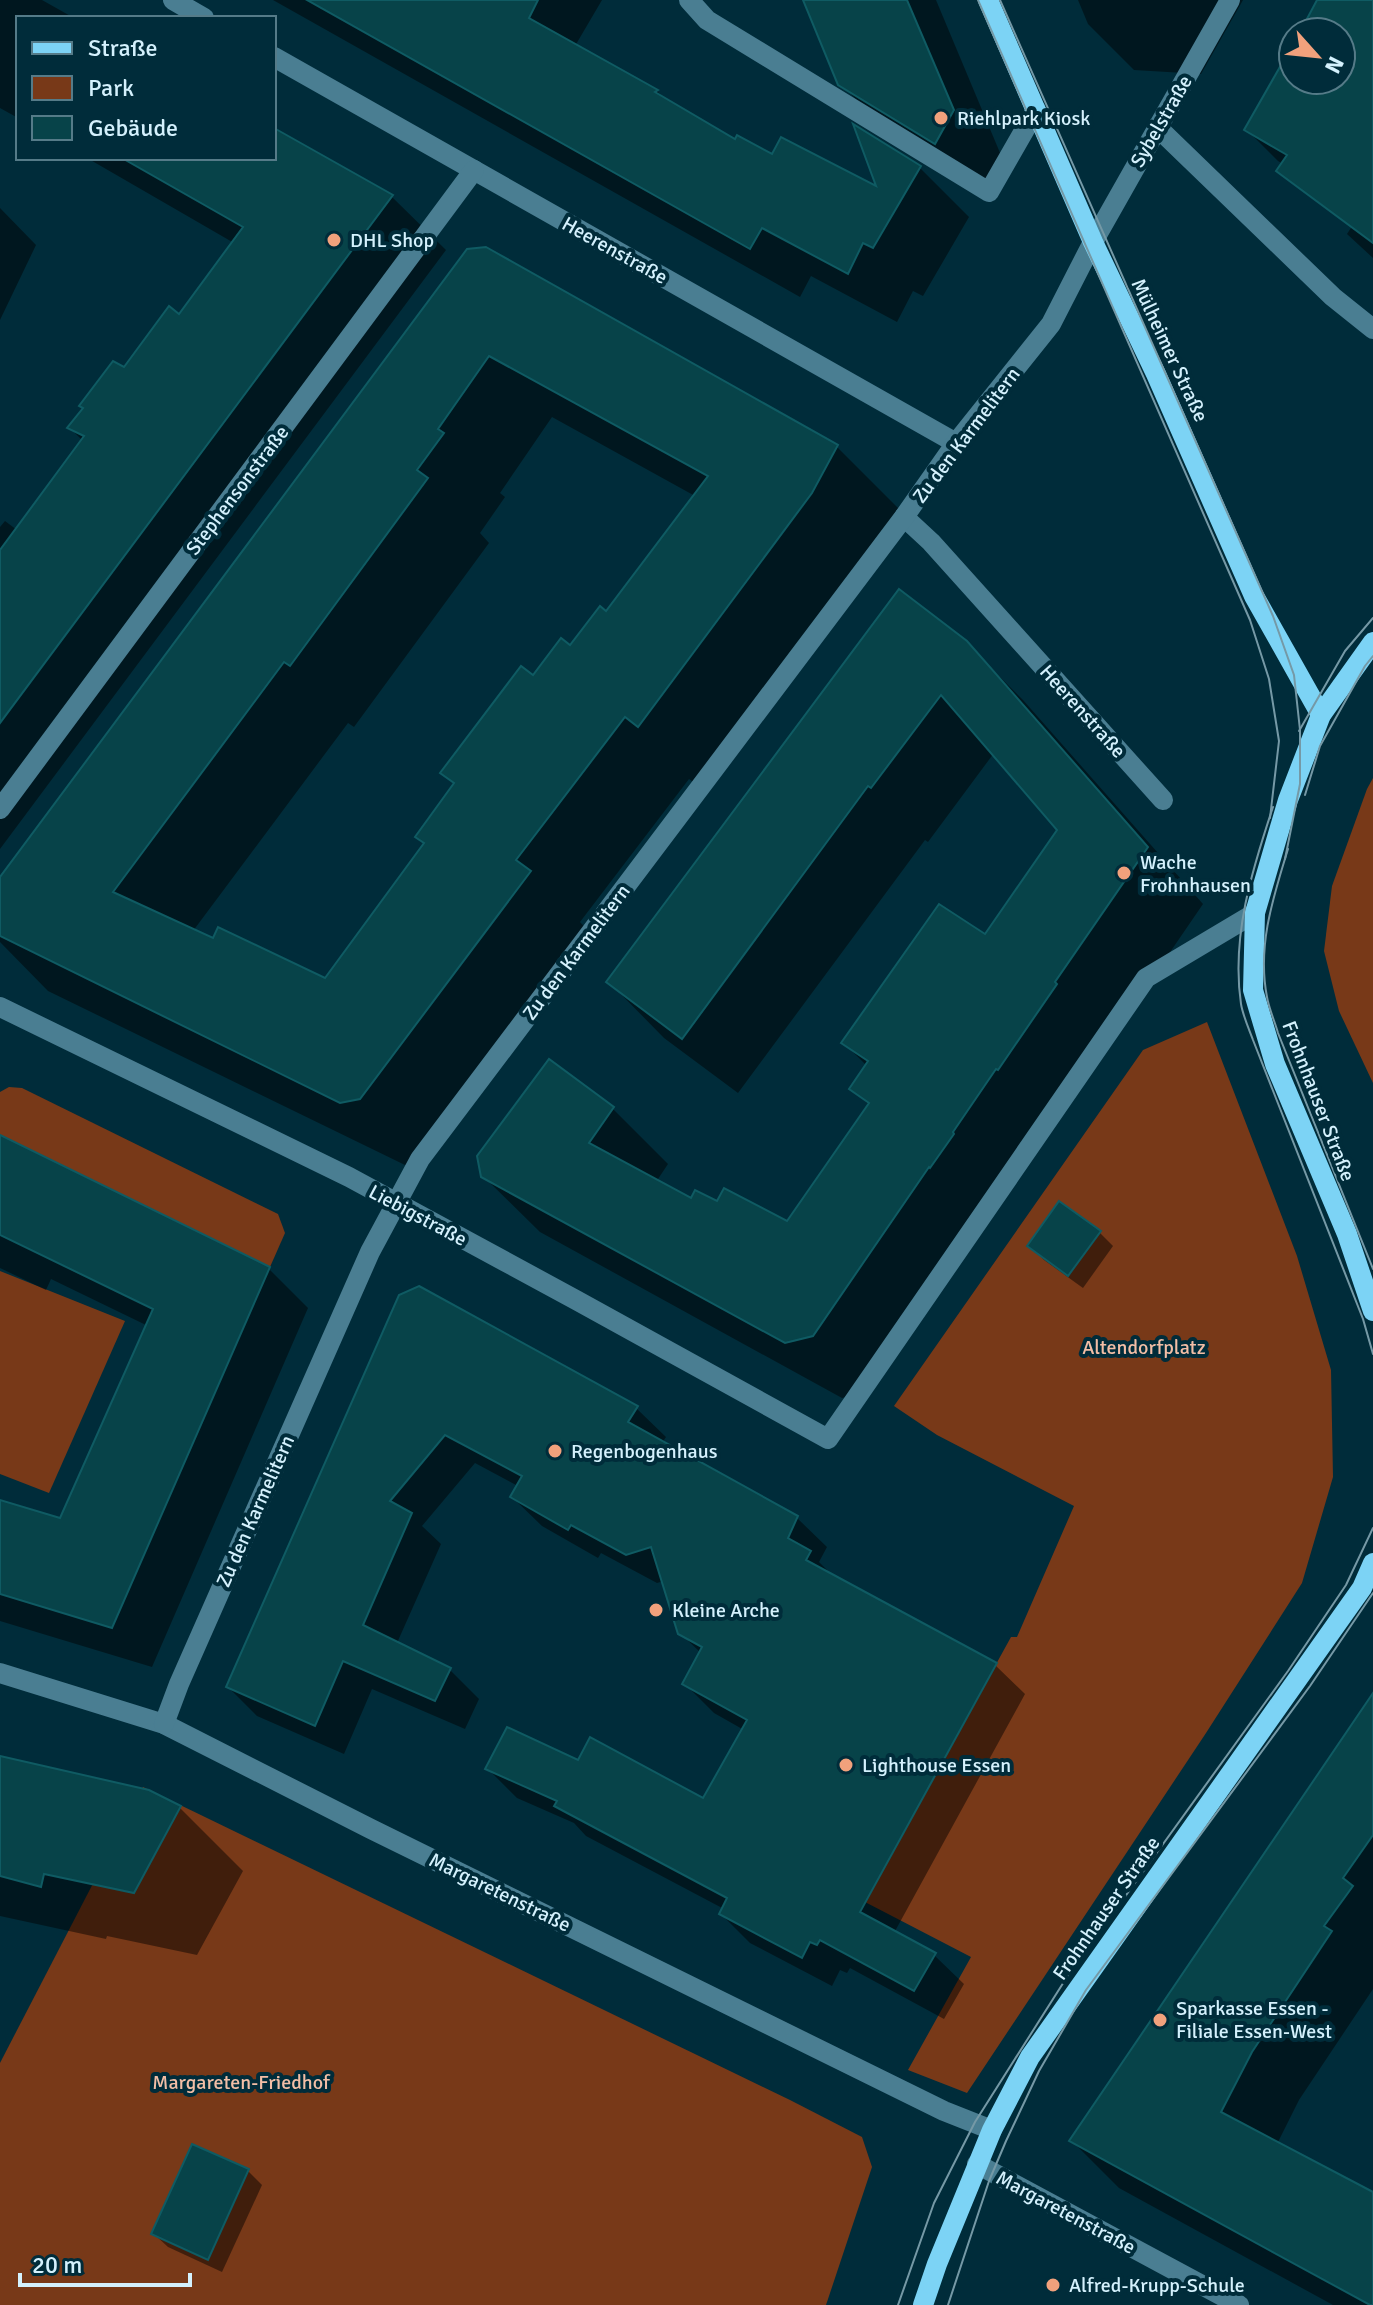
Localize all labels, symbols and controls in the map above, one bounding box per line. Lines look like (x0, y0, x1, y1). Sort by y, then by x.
legend (16, 16, 276, 160)
north arrow (1277, 16, 1357, 96)
text: Straße (88, 33, 158, 63)
text: N (1319, 52, 1350, 78)
street label: Sybelstraße (1125, 71, 1198, 172)
text: Park (88, 73, 134, 103)
place label: Riehlpark Kiosk (957, 106, 1090, 131)
marker: Riehlpark Kiosk (932, 109, 950, 127)
text: Gebäude (88, 113, 178, 143)
street label: Heerenstraße (557, 211, 672, 290)
place label: DHL Shop (350, 228, 434, 253)
marker: DHL Shop (325, 231, 343, 249)
street label: Mülheimer Straße (1125, 275, 1214, 426)
street label: Zu den Karmelitern (907, 362, 1026, 508)
street label: Stephensonstraße (180, 420, 294, 560)
street label: Heerenstraße (1034, 659, 1131, 763)
place label: Wache Frohnhausen (1140, 850, 1251, 898)
marker: Wache Frohnhausen (1115, 864, 1133, 882)
street label: Zu den Karmelitern (517, 879, 636, 1025)
street label: Frohnhauser Straße (1276, 1017, 1361, 1185)
street label: Liebigstraße (364, 1179, 471, 1252)
park label: Altendorfplatz (1082, 1335, 1206, 1360)
street label: Zu den Karmelitern (211, 1431, 300, 1591)
place label: Regenbogenhaus (571, 1439, 718, 1464)
marker: Regenbogenhaus (546, 1442, 564, 1460)
place label: Kleine Arche (672, 1598, 780, 1623)
marker: Kleine Arche (647, 1601, 665, 1619)
place label: Lighthouse Essen (862, 1753, 1011, 1778)
marker: Lighthouse Essen (837, 1756, 855, 1774)
street label: Frohnhauser Straße (1048, 1832, 1165, 1985)
street label: Margaretenstraße (425, 1847, 575, 1938)
place label: Sparkasse Essen - Filiale Essen-West (1176, 1996, 1332, 2044)
marker: Sparkasse Essen - Filiale Essen-West (1151, 2011, 1169, 2029)
park label: Margareten-Friedhof (152, 2070, 331, 2095)
street label: Margaretenstraße (992, 2165, 1140, 2260)
scale bar (20, 2237, 190, 2287)
text: 20 m (32, 2250, 82, 2280)
place label: Alfred-Krupp-Schule (1069, 2273, 1245, 2298)
marker: Alfred-Krupp-Schule (1044, 2276, 1062, 2294)

